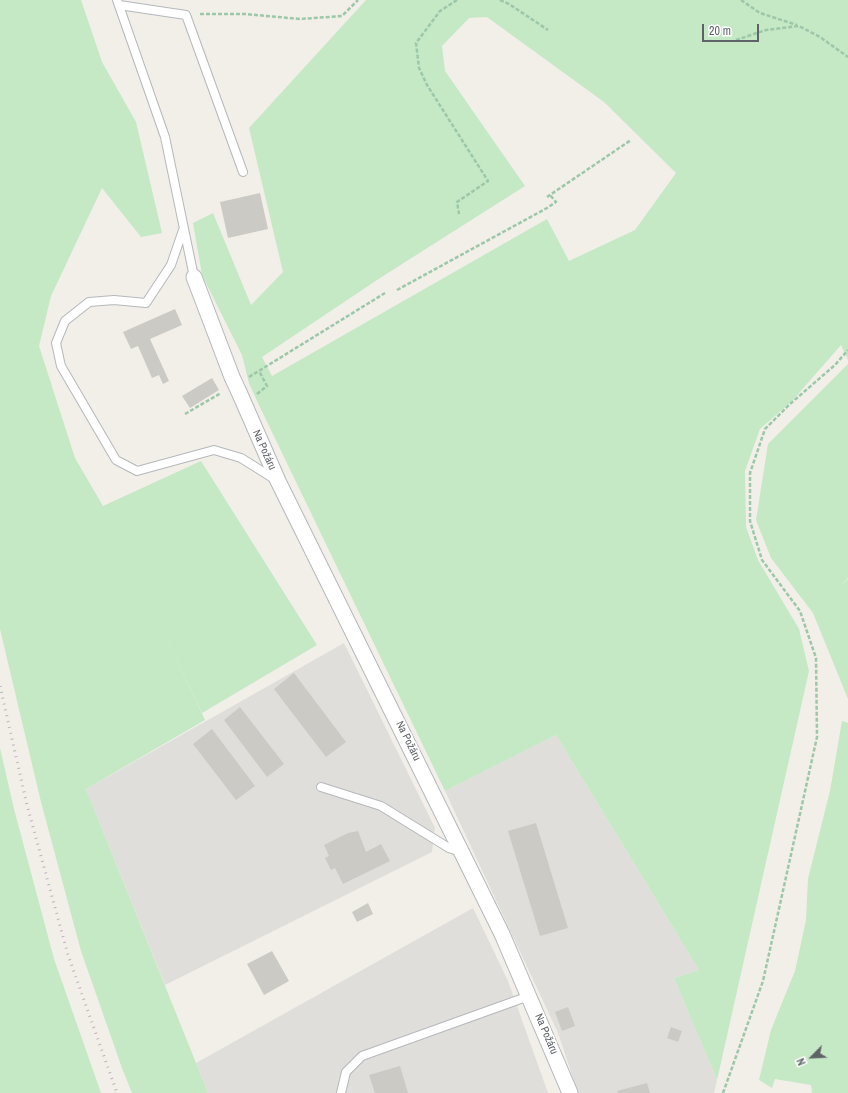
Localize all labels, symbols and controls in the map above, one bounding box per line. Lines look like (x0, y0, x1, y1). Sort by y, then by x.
scale bar (704, 16, 761, 42)
text: 20 m (709, 23, 731, 39)
street label: Na Požáru (249, 428, 279, 472)
street label: Na Požáru (393, 719, 423, 763)
street label: Na Požáru (532, 1012, 560, 1056)
north arrow (792, 1037, 832, 1077)
text: N (793, 1056, 809, 1068)

